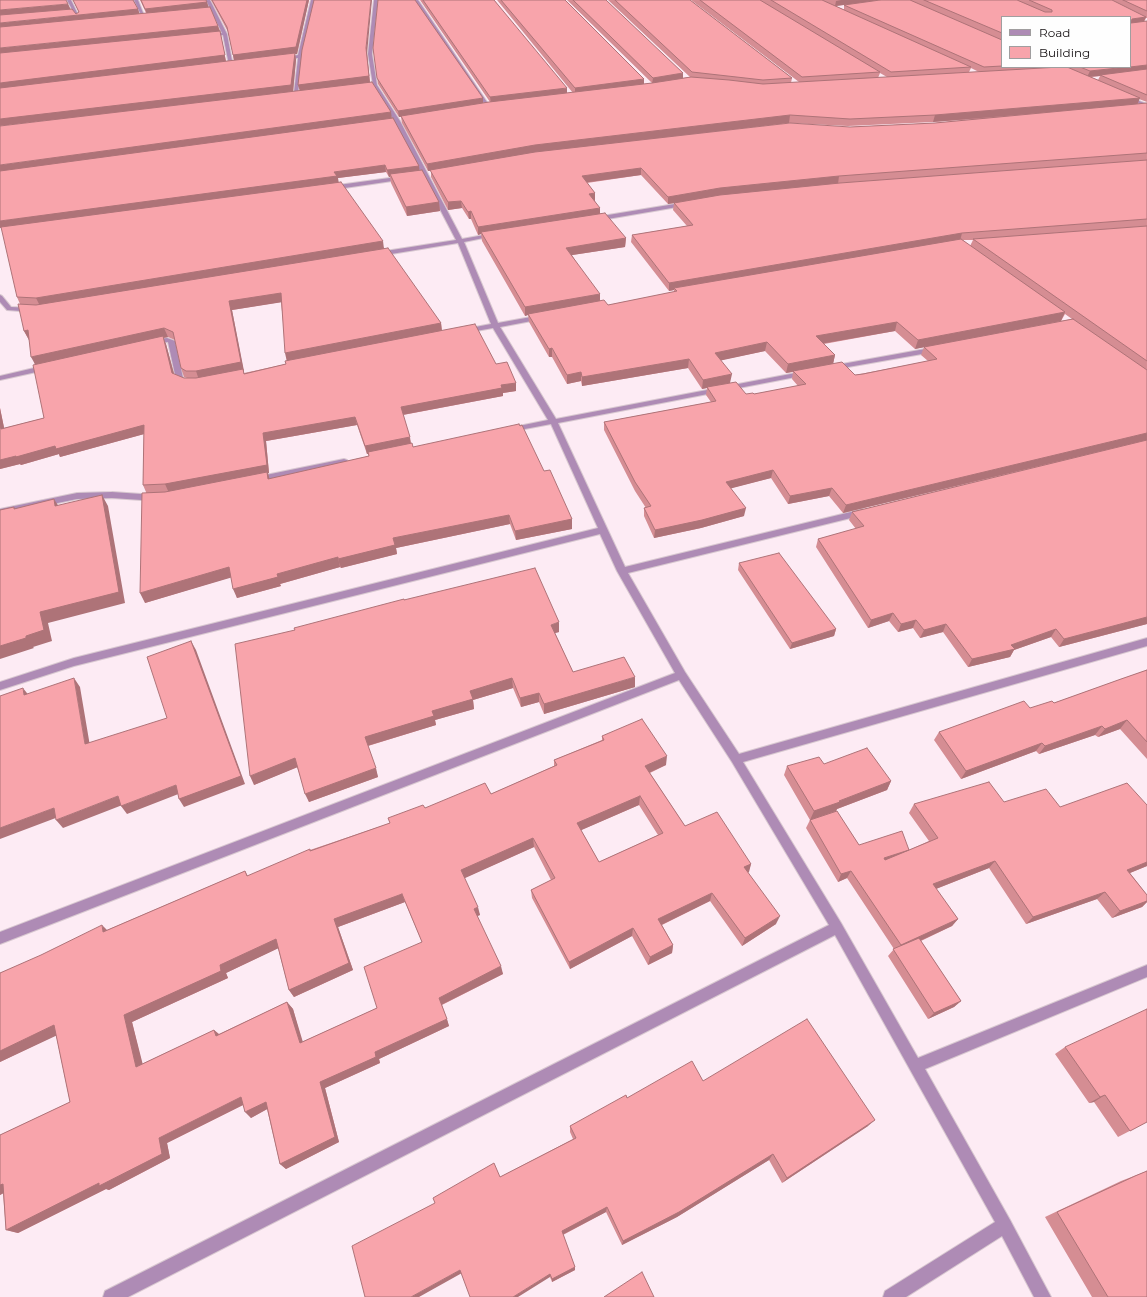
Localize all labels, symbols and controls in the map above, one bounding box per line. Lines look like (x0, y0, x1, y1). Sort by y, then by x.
legend (1001, 16, 1131, 68)
text: Road (1039, 25, 1070, 40)
text: Building (1039, 45, 1090, 60)

